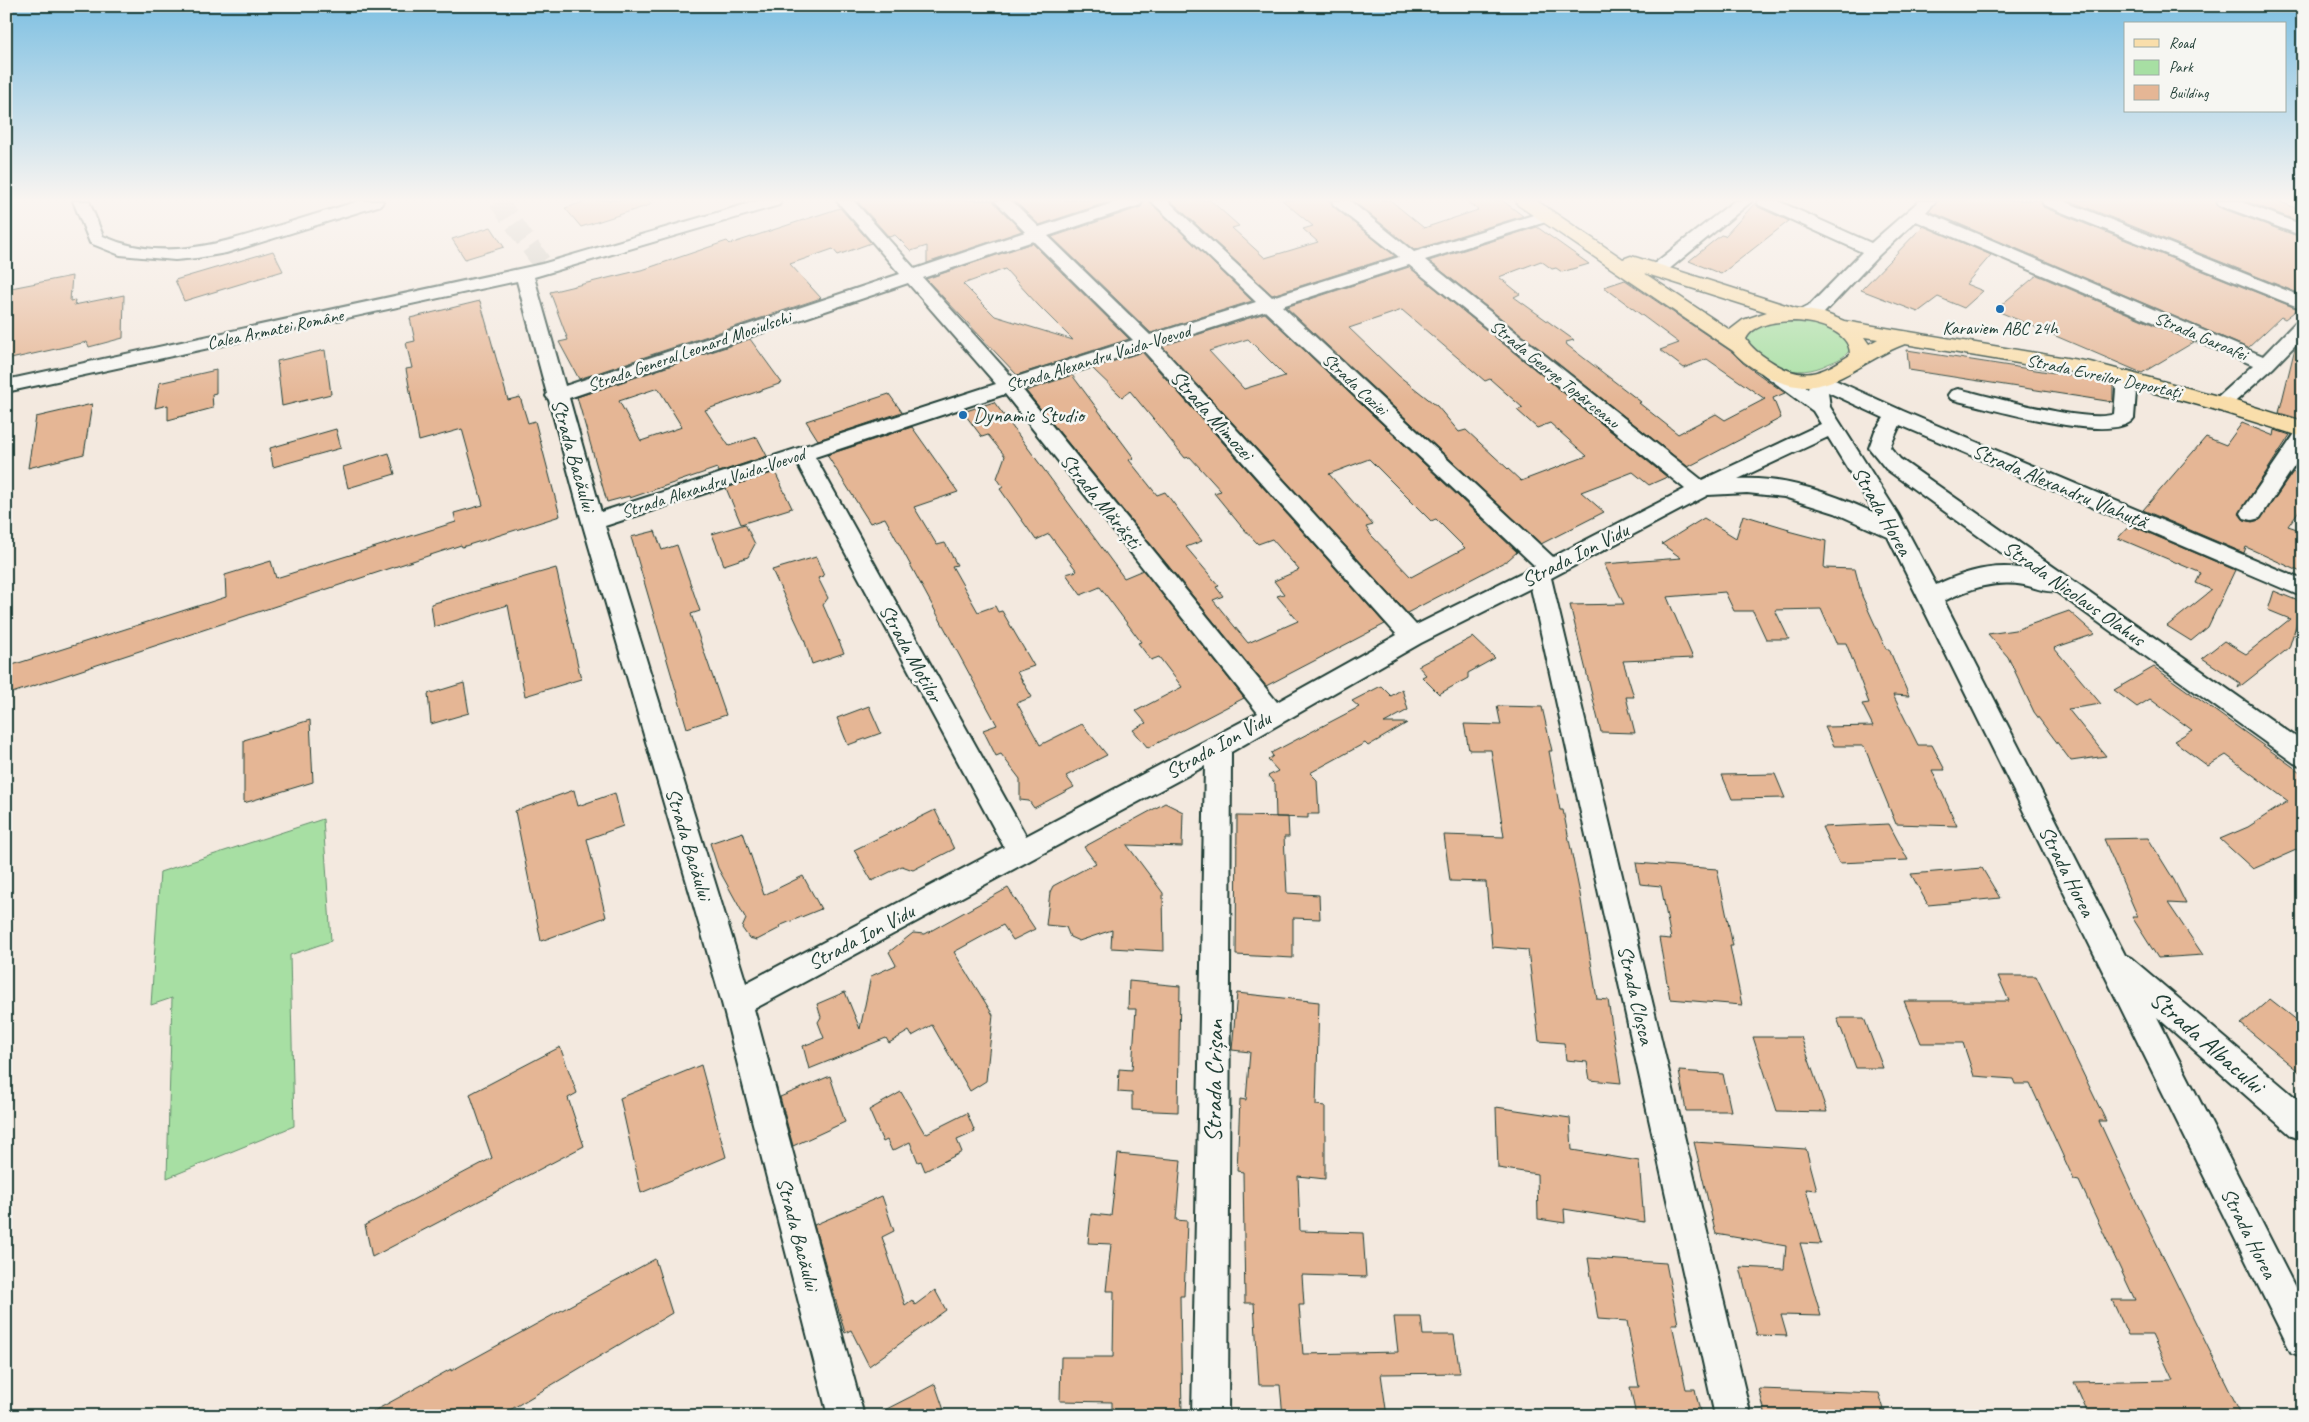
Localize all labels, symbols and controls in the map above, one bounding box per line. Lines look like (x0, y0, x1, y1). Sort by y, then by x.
legend (2124, 22, 2286, 112)
text: Road (2169, 34, 2196, 53)
text: Park (2169, 58, 2194, 77)
text: Building (2169, 84, 2209, 103)
marker: Karaviem ABC 24h (1994, 303, 2006, 315)
street label: Calea Armatei Române (205, 304, 346, 354)
street label: Strada General Leonard Mociulschi (584, 305, 796, 396)
street label: Strada Garoafei (2151, 307, 2253, 366)
street label: Strada George Topârceanu (1486, 315, 1625, 434)
place label: Karaviem ABC 24h (1942, 317, 2059, 339)
street label: Strada Alexandru Vaida-Voevod (1003, 319, 1196, 397)
street label: Strada Coziei (1318, 348, 1394, 422)
street label: Strada Evreilor Deportaţi (2025, 349, 2186, 404)
street label: Strada Mimozei (1165, 365, 1261, 468)
street label: Strada Bacăului (546, 396, 603, 517)
place label: Dynamic Studio (973, 402, 1086, 428)
marker: Dynamic Studio (957, 409, 969, 421)
street label: Strada Alexandru Vlahuță (1969, 437, 2153, 535)
street label: Strada Alexandru Vaida-Voevod (618, 442, 810, 523)
street label: Strada Mărăști (1055, 448, 1149, 556)
street label: Strada Horea (1846, 462, 1919, 561)
street label: Strada Ion Vidu (1517, 516, 1634, 593)
street label: Strada Nicolaus Olahus (1998, 534, 2152, 653)
street label: Strada Moților (873, 599, 949, 708)
street label: Strada Ion Vidu (1161, 705, 1276, 785)
street label: Strada Bacăului (660, 785, 719, 906)
street label: Strada Horea (2033, 821, 2102, 922)
street label: Strada Ion Vidu (803, 898, 920, 976)
street label: Strada Cloșca (1612, 943, 1660, 1049)
street label: Strada Albacului (2143, 983, 2273, 1103)
street label: Strada Crișan (1197, 1019, 1231, 1143)
street label: Strada Bacăului (771, 1175, 826, 1296)
street label: Strada Horea (2215, 1183, 2284, 1284)

